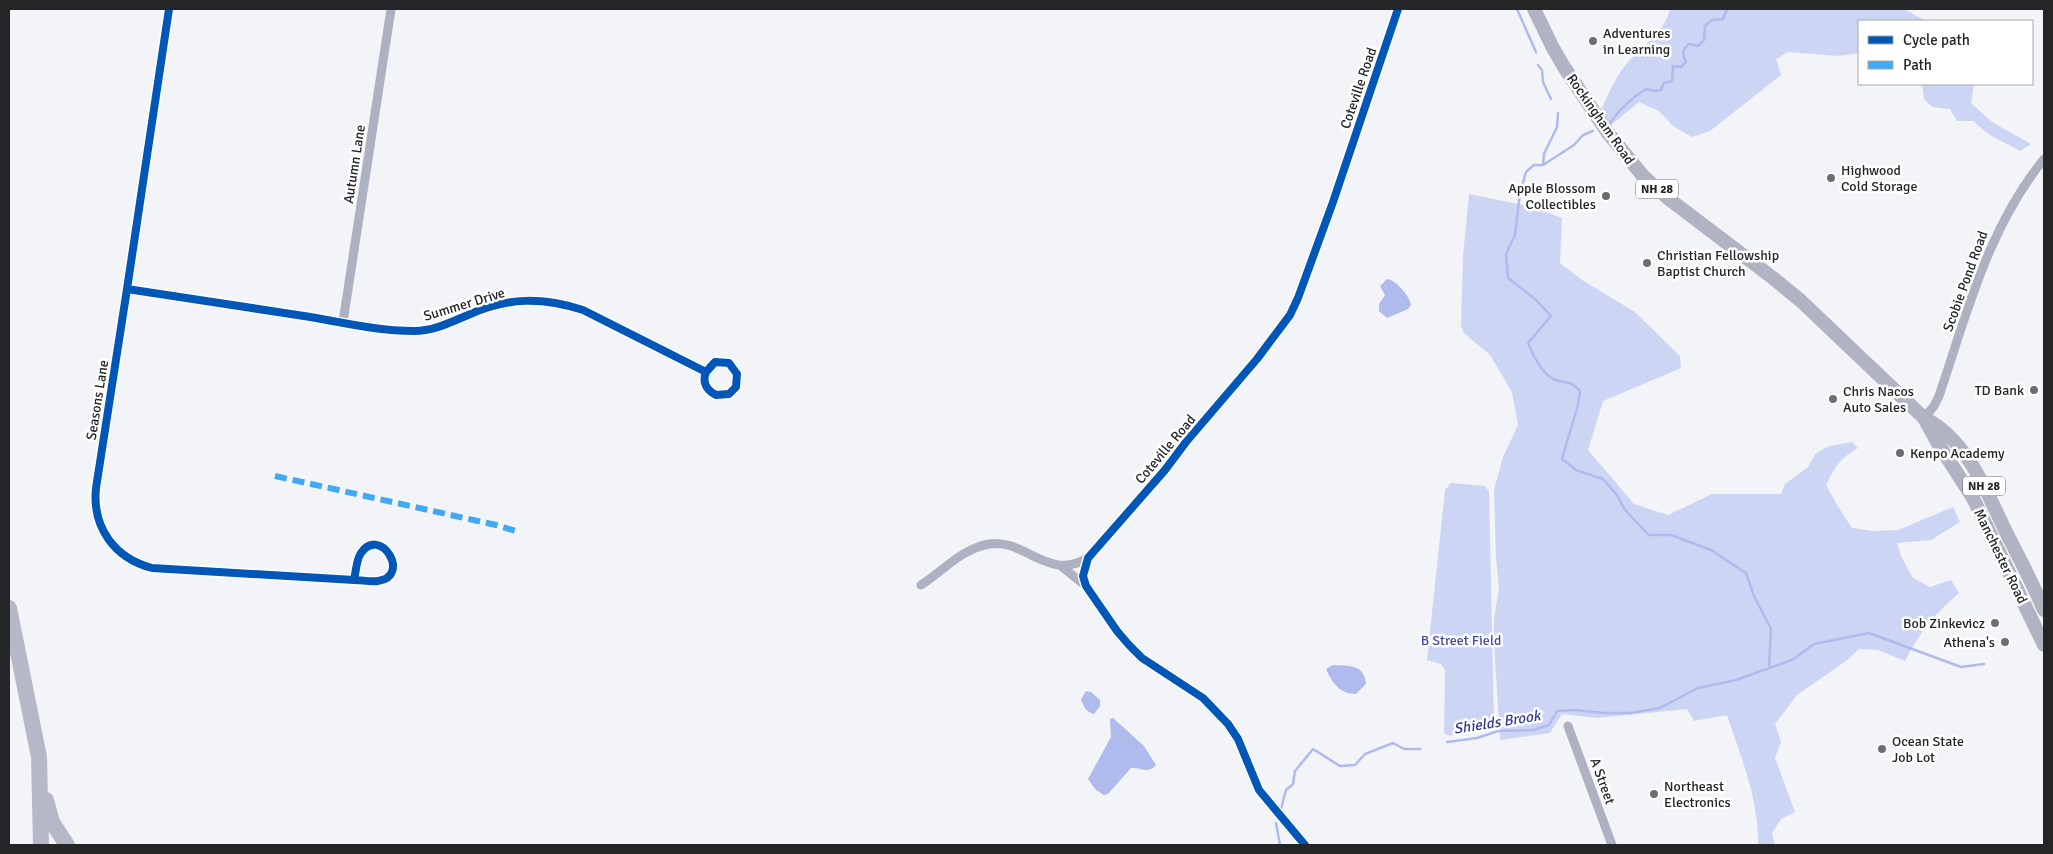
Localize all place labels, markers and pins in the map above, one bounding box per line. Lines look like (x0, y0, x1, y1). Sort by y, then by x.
place label: Adventures in Learning (1603, 25, 1670, 58)
marker: Adventures in Learning (1587, 35, 1599, 47)
place label: Highwood Cold Storage (1841, 162, 1917, 195)
marker: Highwood Cold Storage (1825, 172, 1837, 184)
place label: Apple Blossom Collectibles (1508, 180, 1596, 213)
marker: Apple Blossom Collectibles (1600, 190, 1612, 202)
place label: Christian Fellowship Baptist Church (1657, 247, 1779, 280)
marker: Christian Fellowship Baptist Church (1641, 257, 1653, 269)
place label: TD Bank (1975, 382, 2024, 399)
place label: Chris Nacos Auto Sales (1843, 383, 1914, 416)
marker: TD Bank (2028, 384, 2040, 396)
marker: Chris Nacos Auto Sales (1827, 393, 1839, 405)
place label: Kenpo Academy (1910, 445, 2005, 462)
marker: Kenpo Academy (1894, 447, 1906, 459)
place label: Bob Zinkevicz (1903, 615, 1985, 632)
marker: Bob Zinkevicz (1989, 617, 2001, 629)
place label: Athena's (1943, 634, 1995, 651)
marker: Athena's (1999, 636, 2011, 648)
place label: Ocean State Job Lot (1892, 733, 1964, 766)
marker: Ocean State Job Lot (1876, 743, 1888, 755)
place label: Northeast Electronics (1664, 778, 1731, 811)
marker: Northeast Electronics (1648, 788, 1660, 800)

